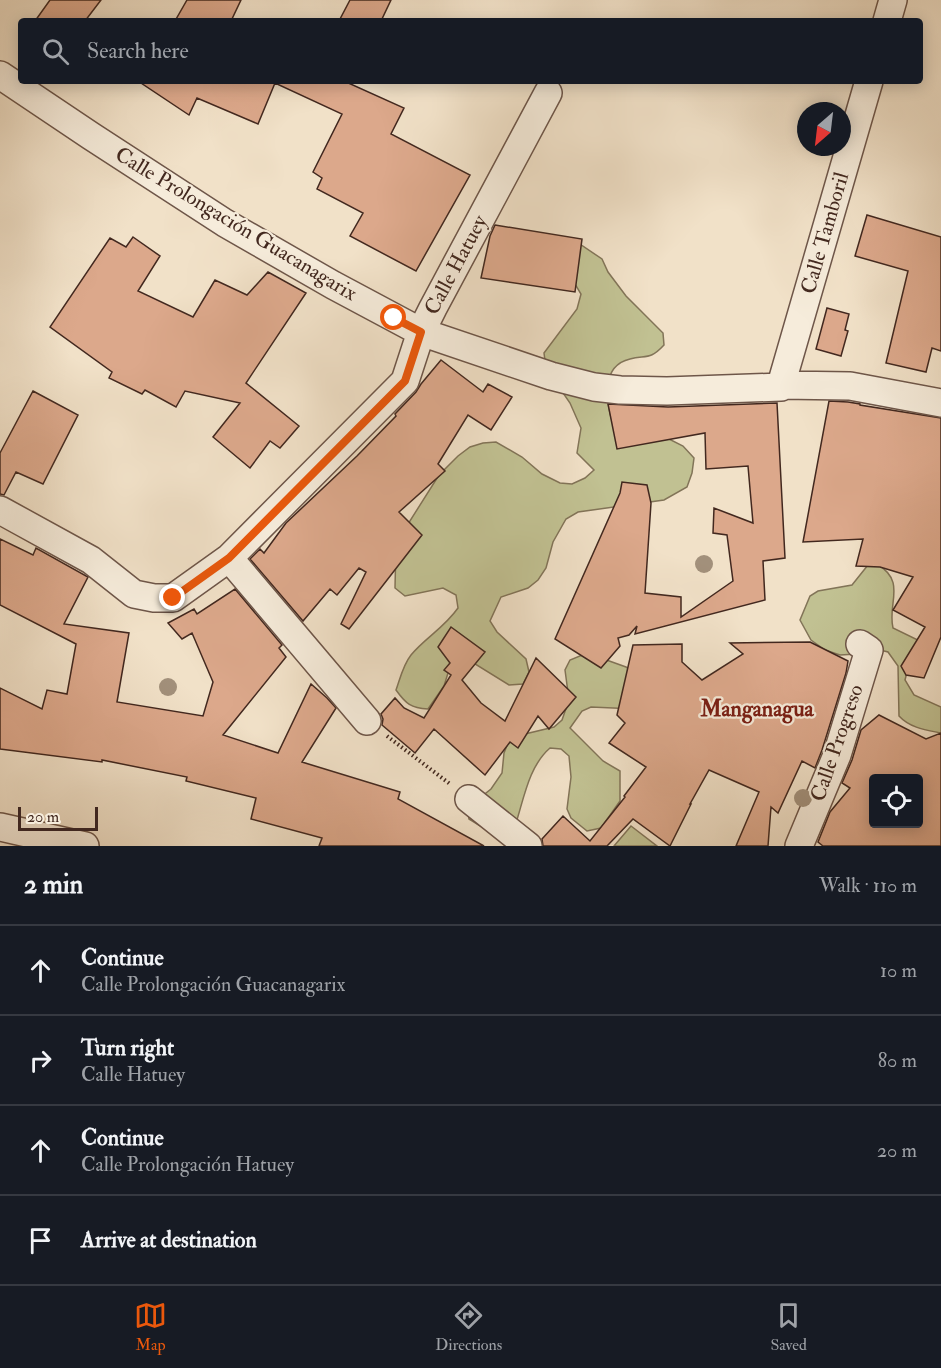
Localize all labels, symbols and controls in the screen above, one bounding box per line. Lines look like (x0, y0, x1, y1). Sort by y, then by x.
search box (18, 18, 923, 84)
icon: search (39, 35, 72, 68)
text: Search here (87, 37, 189, 65)
north arrow (797, 102, 851, 156)
street label: Calle Prolongación Guacanagarix (110, 141, 362, 307)
street label: Calle Tamboril (795, 169, 855, 297)
street label: Calle Hatuey (418, 210, 494, 320)
route start (380, 304, 406, 330)
route end (159, 584, 185, 610)
street label: Calle Progreso (804, 681, 870, 805)
district label: Manganagua (699, 695, 815, 724)
map controls (869, 774, 923, 828)
button: locate (869, 774, 923, 828)
scale bar (18, 804, 98, 832)
text: 20 m (27, 807, 59, 827)
text: 2 min (24, 869, 83, 901)
text: Walk · 110 m (819, 873, 917, 898)
text: Continue (81, 944, 164, 972)
icon: ahead (24, 954, 57, 987)
text: 10 m (880, 958, 917, 983)
text: Calle Prolongación Guacanagarix (81, 972, 345, 997)
text: Turn right (81, 1034, 174, 1062)
icon: right (24, 1044, 57, 1077)
text: 80 m (878, 1048, 917, 1073)
text: Calle Hatuey (81, 1062, 185, 1087)
text: Continue (81, 1124, 164, 1152)
icon: ahead (24, 1134, 57, 1167)
text: 20 m (877, 1138, 917, 1163)
text: Calle Prolongación Hatuey (81, 1152, 294, 1177)
icon: arrive (24, 1224, 57, 1257)
text: Arrive at destination (81, 1226, 257, 1254)
tab: Map (134, 1299, 167, 1355)
tab: Directions (435, 1299, 502, 1355)
tab: Saved (770, 1299, 807, 1355)

